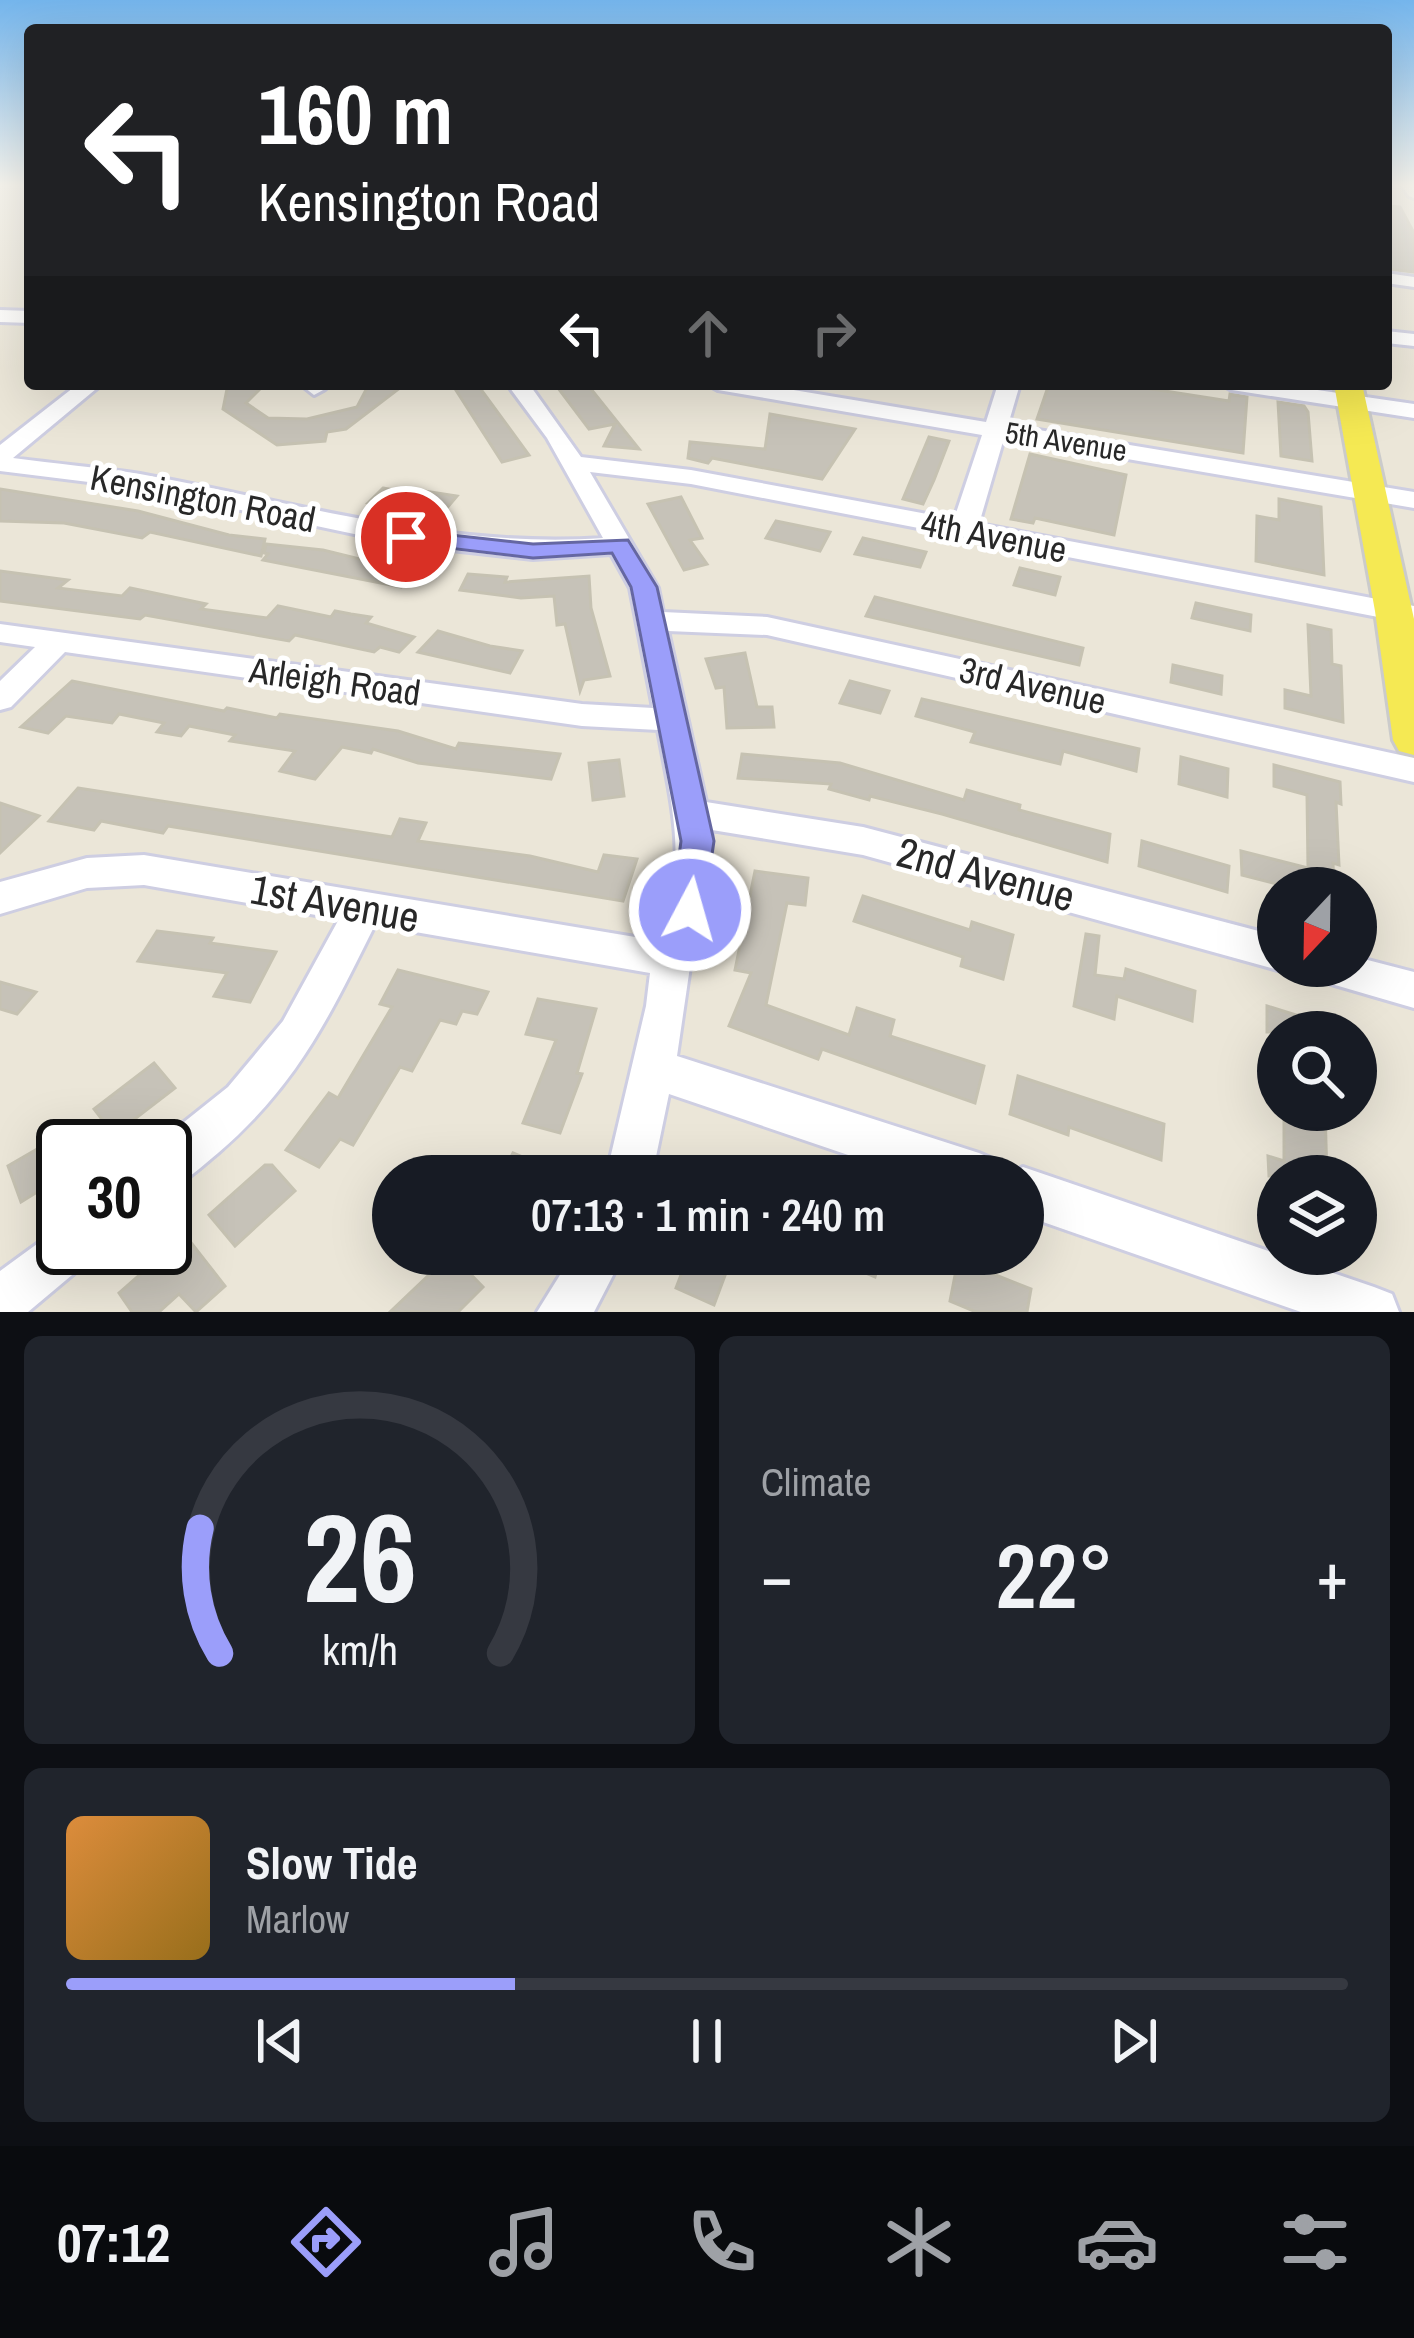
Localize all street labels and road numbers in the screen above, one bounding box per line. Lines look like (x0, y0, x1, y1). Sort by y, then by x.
street label: 5th Avenue (1002, 412, 1130, 470)
street label: Kensington Road (86, 453, 320, 543)
street label: 4th Avenue (917, 498, 1071, 574)
street label: Arleigh Road (245, 645, 424, 717)
street label: 3rd Avenue (955, 645, 1111, 725)
street label: 2nd Avenue (891, 823, 1081, 925)
street label: 1st Avenue (246, 861, 424, 945)

